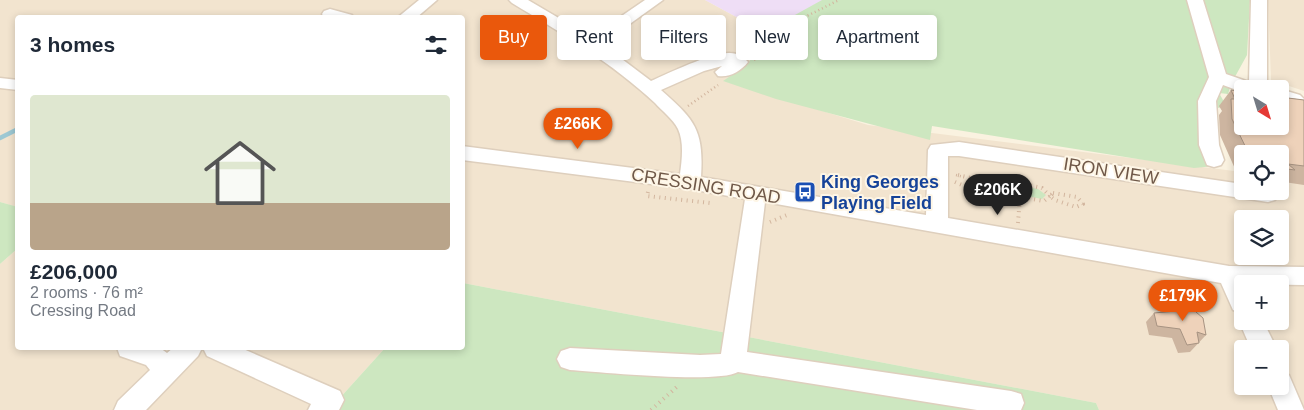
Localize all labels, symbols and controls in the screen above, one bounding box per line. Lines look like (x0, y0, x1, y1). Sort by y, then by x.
chip: Buy (480, 15, 547, 60)
chip: Rent (557, 15, 631, 60)
chip: Filters (641, 15, 726, 60)
chip: New (736, 15, 808, 60)
chip: Apartment (818, 15, 937, 60)
icon: filters (422, 31, 450, 59)
text: 3 homes (30, 33, 115, 56)
north arrow (1234, 80, 1289, 135)
map controls (1234, 80, 1289, 395)
pin: £266K (543, 108, 613, 150)
text: £266K (554, 115, 602, 132)
icon: home (195, 128, 285, 218)
button: locate (1234, 145, 1289, 200)
street label: IRON VIEW (1062, 154, 1160, 188)
street label: CRESSING ROAD (630, 164, 782, 208)
place label: King Georges Playing Field (821, 172, 939, 213)
pin: £206K (963, 174, 1033, 216)
bus stop icon: King Georges Playing Field (793, 180, 817, 204)
text: £206K (974, 181, 1022, 198)
button: layers (1234, 210, 1289, 265)
text: £206,000 (30, 260, 118, 283)
button: + (1234, 275, 1289, 330)
pin: £179K (1148, 280, 1218, 322)
text: 2 rooms · 76 m² (30, 284, 143, 301)
text: £179K (1159, 287, 1207, 304)
text: Cressing Road (30, 302, 136, 319)
button: − (1234, 340, 1289, 395)

